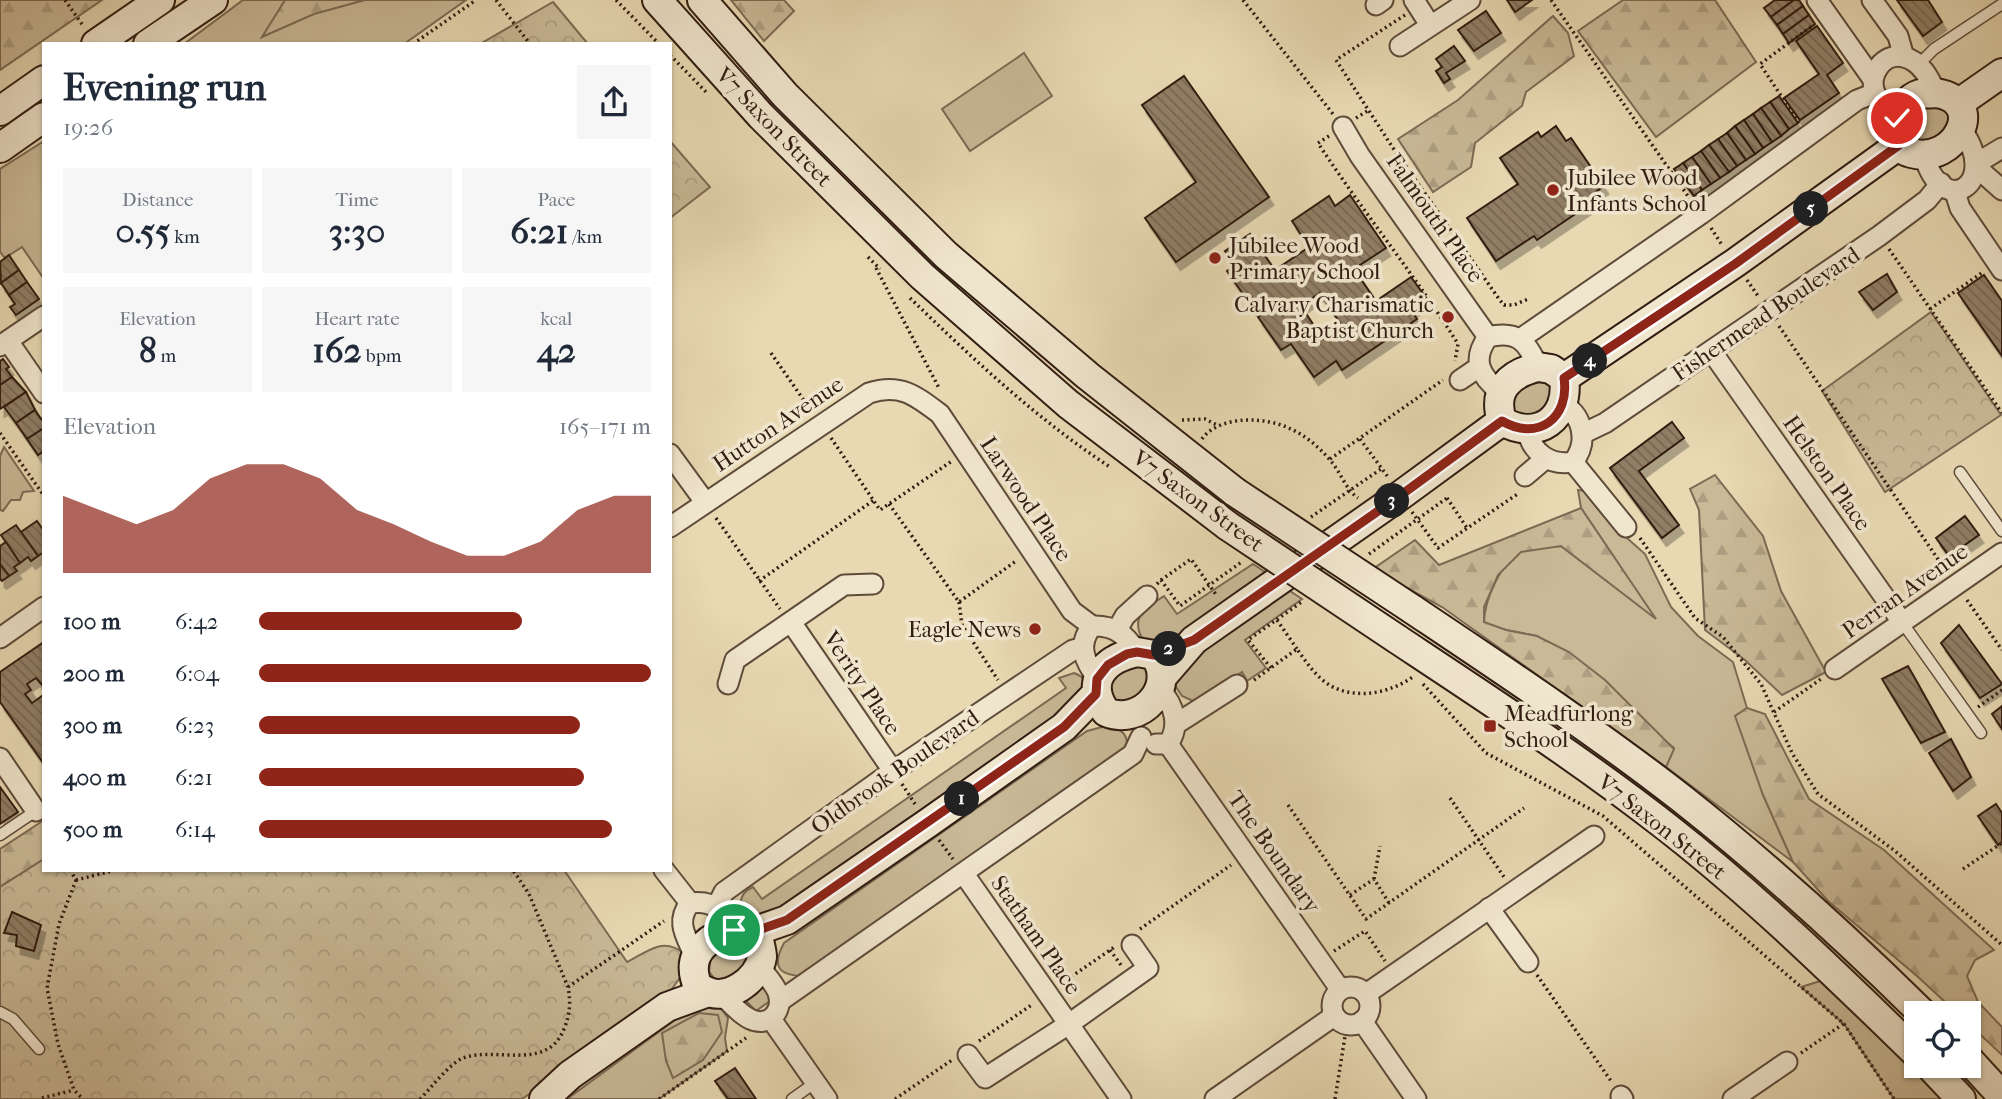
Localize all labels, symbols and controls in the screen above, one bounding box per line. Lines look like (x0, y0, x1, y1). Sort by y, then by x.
street label: V7 Saxon Street (710, 61, 838, 192)
text: Evening run (63, 65, 266, 110)
button: share (577, 65, 651, 139)
pin (1867, 88, 1927, 148)
icon: check (1878, 99, 1916, 137)
text: 19:26 (63, 114, 113, 141)
street label: Falmouth Place (1381, 148, 1489, 288)
place label: Jubilee Wood Infants School (1565, 164, 1707, 217)
marker: Jubilee Wood Infants School (1545, 182, 1561, 198)
text: Distance (122, 189, 193, 211)
text: Time (335, 189, 379, 211)
text: Pace (537, 189, 575, 211)
pin: 5 (1794, 192, 1828, 227)
text: 5 (1806, 197, 1815, 219)
text: 0.55 (115, 211, 170, 252)
text: 3:30 (329, 211, 385, 252)
text: 6:21 (510, 211, 568, 252)
text: km (170, 226, 200, 248)
text: /km (568, 226, 602, 248)
place label: Jubilee Wood Primary School (1227, 232, 1381, 285)
street label: Fishermead Boulevard (1667, 241, 1865, 387)
marker: Jubilee Wood Primary School (1207, 250, 1223, 266)
place label: Calvary Charismatic Baptist Church (1234, 291, 1434, 344)
text: Elevation (119, 308, 196, 330)
text: Heart rate (314, 308, 400, 330)
text: kcal (540, 308, 572, 330)
marker: Calvary Charismatic Baptist Church (1440, 309, 1456, 325)
text: 8 (139, 330, 157, 371)
text: 162 (312, 330, 362, 371)
text: 42 (537, 330, 576, 371)
pin: 4 (1572, 344, 1608, 378)
text: m (157, 345, 176, 367)
text: bpm (362, 345, 402, 367)
text: 4 (1584, 349, 1595, 371)
street label: Hutton Avenue (708, 370, 848, 478)
street label: Helston Place (1777, 410, 1877, 536)
text: Elevation (63, 413, 156, 440)
text: 165–171 m (559, 413, 651, 440)
street label: Larwood Place (974, 432, 1078, 566)
street label: V7 Saxon Street (1126, 444, 1269, 558)
pin: 3 (1374, 484, 1410, 518)
text: 3 (1388, 489, 1395, 511)
street label: Perran Avenue (1837, 538, 1973, 644)
text: 100 m (63, 608, 121, 635)
text: 6:42 (175, 608, 218, 635)
place label: Eagle News (908, 616, 1021, 643)
marker: Eagle News (1027, 621, 1043, 637)
street label: Verity Place (817, 625, 907, 740)
pin: 2 (1152, 632, 1186, 666)
text: 2 (1164, 637, 1173, 659)
text: 200 m (63, 660, 124, 687)
text: 6:04 (175, 660, 219, 687)
place label: Meadfurlong School (1504, 700, 1634, 753)
street label: Oldbrook Boulevard (806, 704, 985, 840)
text: 300 m (63, 712, 122, 739)
text: 6:23 (175, 712, 214, 739)
marker: Meadfurlong School (1482, 718, 1498, 734)
text: 400 m (63, 764, 126, 791)
text: 6:21 (175, 764, 213, 791)
street label: V7 Saxon Street (1592, 768, 1732, 886)
pin: 1 (944, 782, 979, 816)
street label: The Boundary (1222, 786, 1326, 919)
text: 1 (958, 787, 965, 809)
text: 500 m (63, 816, 122, 843)
text: 6:14 (175, 816, 215, 843)
street label: Statham Place (985, 870, 1087, 1000)
pin (704, 900, 764, 960)
icon: arrive (715, 911, 753, 949)
map controls (1904, 1001, 1981, 1078)
button: locate (1904, 1001, 1981, 1078)

